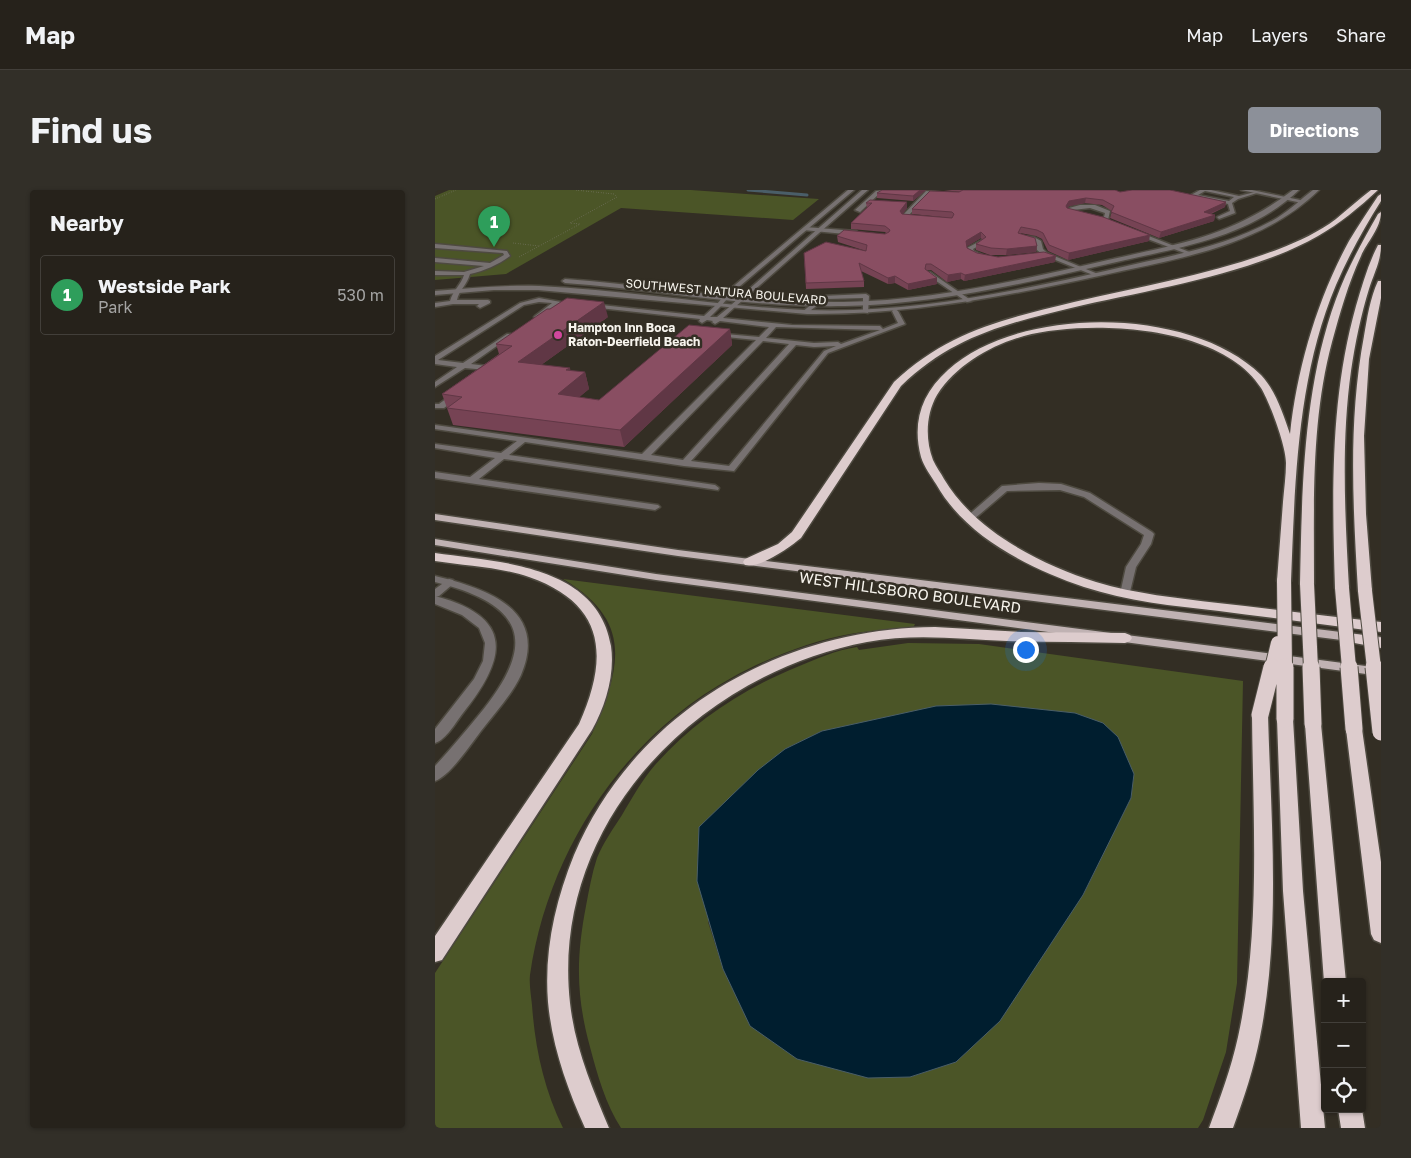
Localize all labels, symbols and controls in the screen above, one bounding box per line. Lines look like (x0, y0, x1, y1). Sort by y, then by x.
text: Map (25, 20, 75, 49)
text: Map (1186, 24, 1223, 46)
text: Layers (1251, 24, 1308, 46)
text: Share (1336, 24, 1386, 46)
button: Directions (1248, 107, 1381, 153)
text: Find us (30, 109, 152, 151)
pin: 1 (478, 206, 510, 247)
text: Nearby (50, 210, 124, 236)
text: Westside Park (98, 274, 231, 297)
street label: SOUTHWEST NATURA BOULEVARD (625, 275, 827, 308)
text: 1 (63, 285, 71, 305)
text: 530 m (337, 285, 384, 305)
text: Park (98, 297, 133, 317)
place label: Hampton Inn Boca Raton-Deerfield Beach (568, 320, 700, 349)
marker: Hampton Inn Boca Raton-Deerfield Beach (552, 329, 564, 341)
street label: WEST HILLSBORO BOULEVARD (798, 568, 1022, 617)
your location (1013, 637, 1039, 663)
map controls (1321, 978, 1366, 1113)
button: + (1321, 978, 1366, 1023)
button: − (1321, 1023, 1366, 1068)
button: locate (1321, 1068, 1366, 1113)

